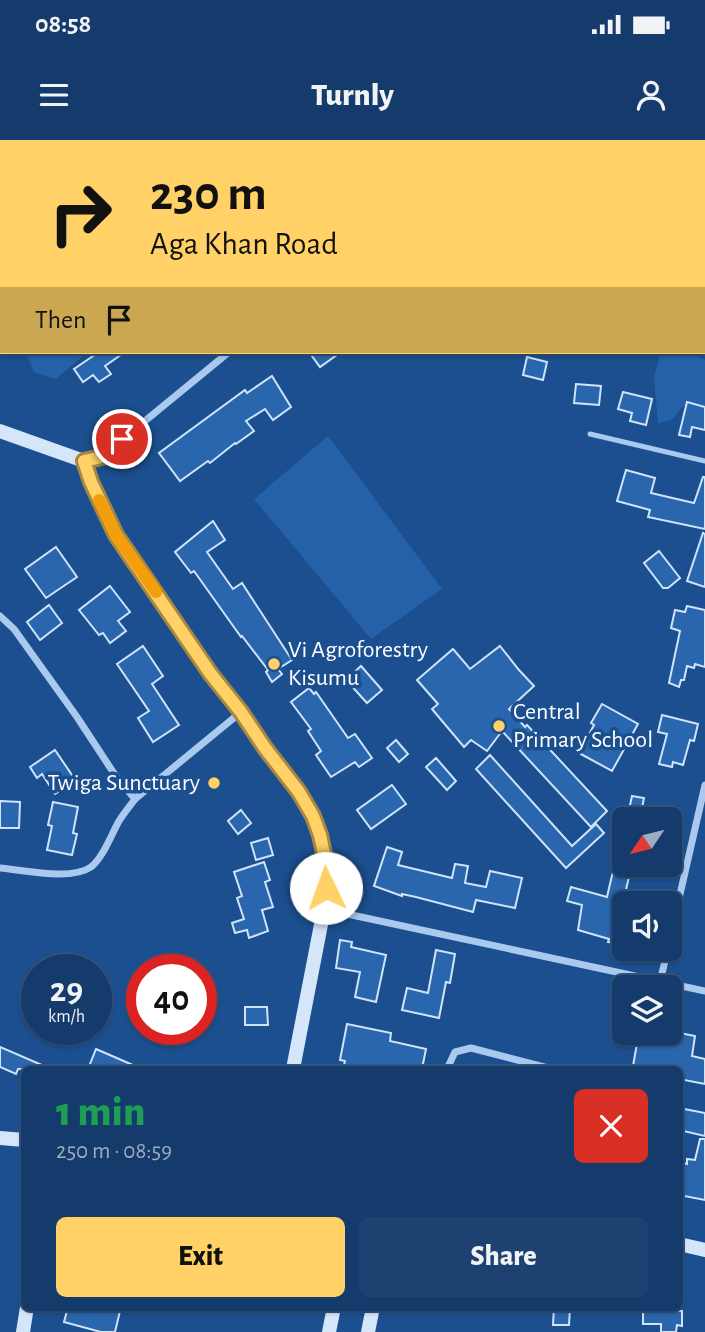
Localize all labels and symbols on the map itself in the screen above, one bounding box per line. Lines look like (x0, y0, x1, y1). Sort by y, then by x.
pin (92, 409, 152, 469)
place label: Vi Agroforestry Kisumu (288, 638, 428, 690)
marker: Vi Agroforestry Kisumu (266, 656, 282, 672)
place label: Central Primary School (513, 700, 653, 752)
marker: Central Primary School (491, 718, 507, 734)
place label: Twiga Sunctuary (47, 771, 200, 795)
marker: Twiga Sunctuary (206, 775, 222, 791)
north arrow (612, 807, 682, 877)
position arrow (289, 851, 363, 925)
speed limit sign: 40 (126, 954, 217, 1045)

